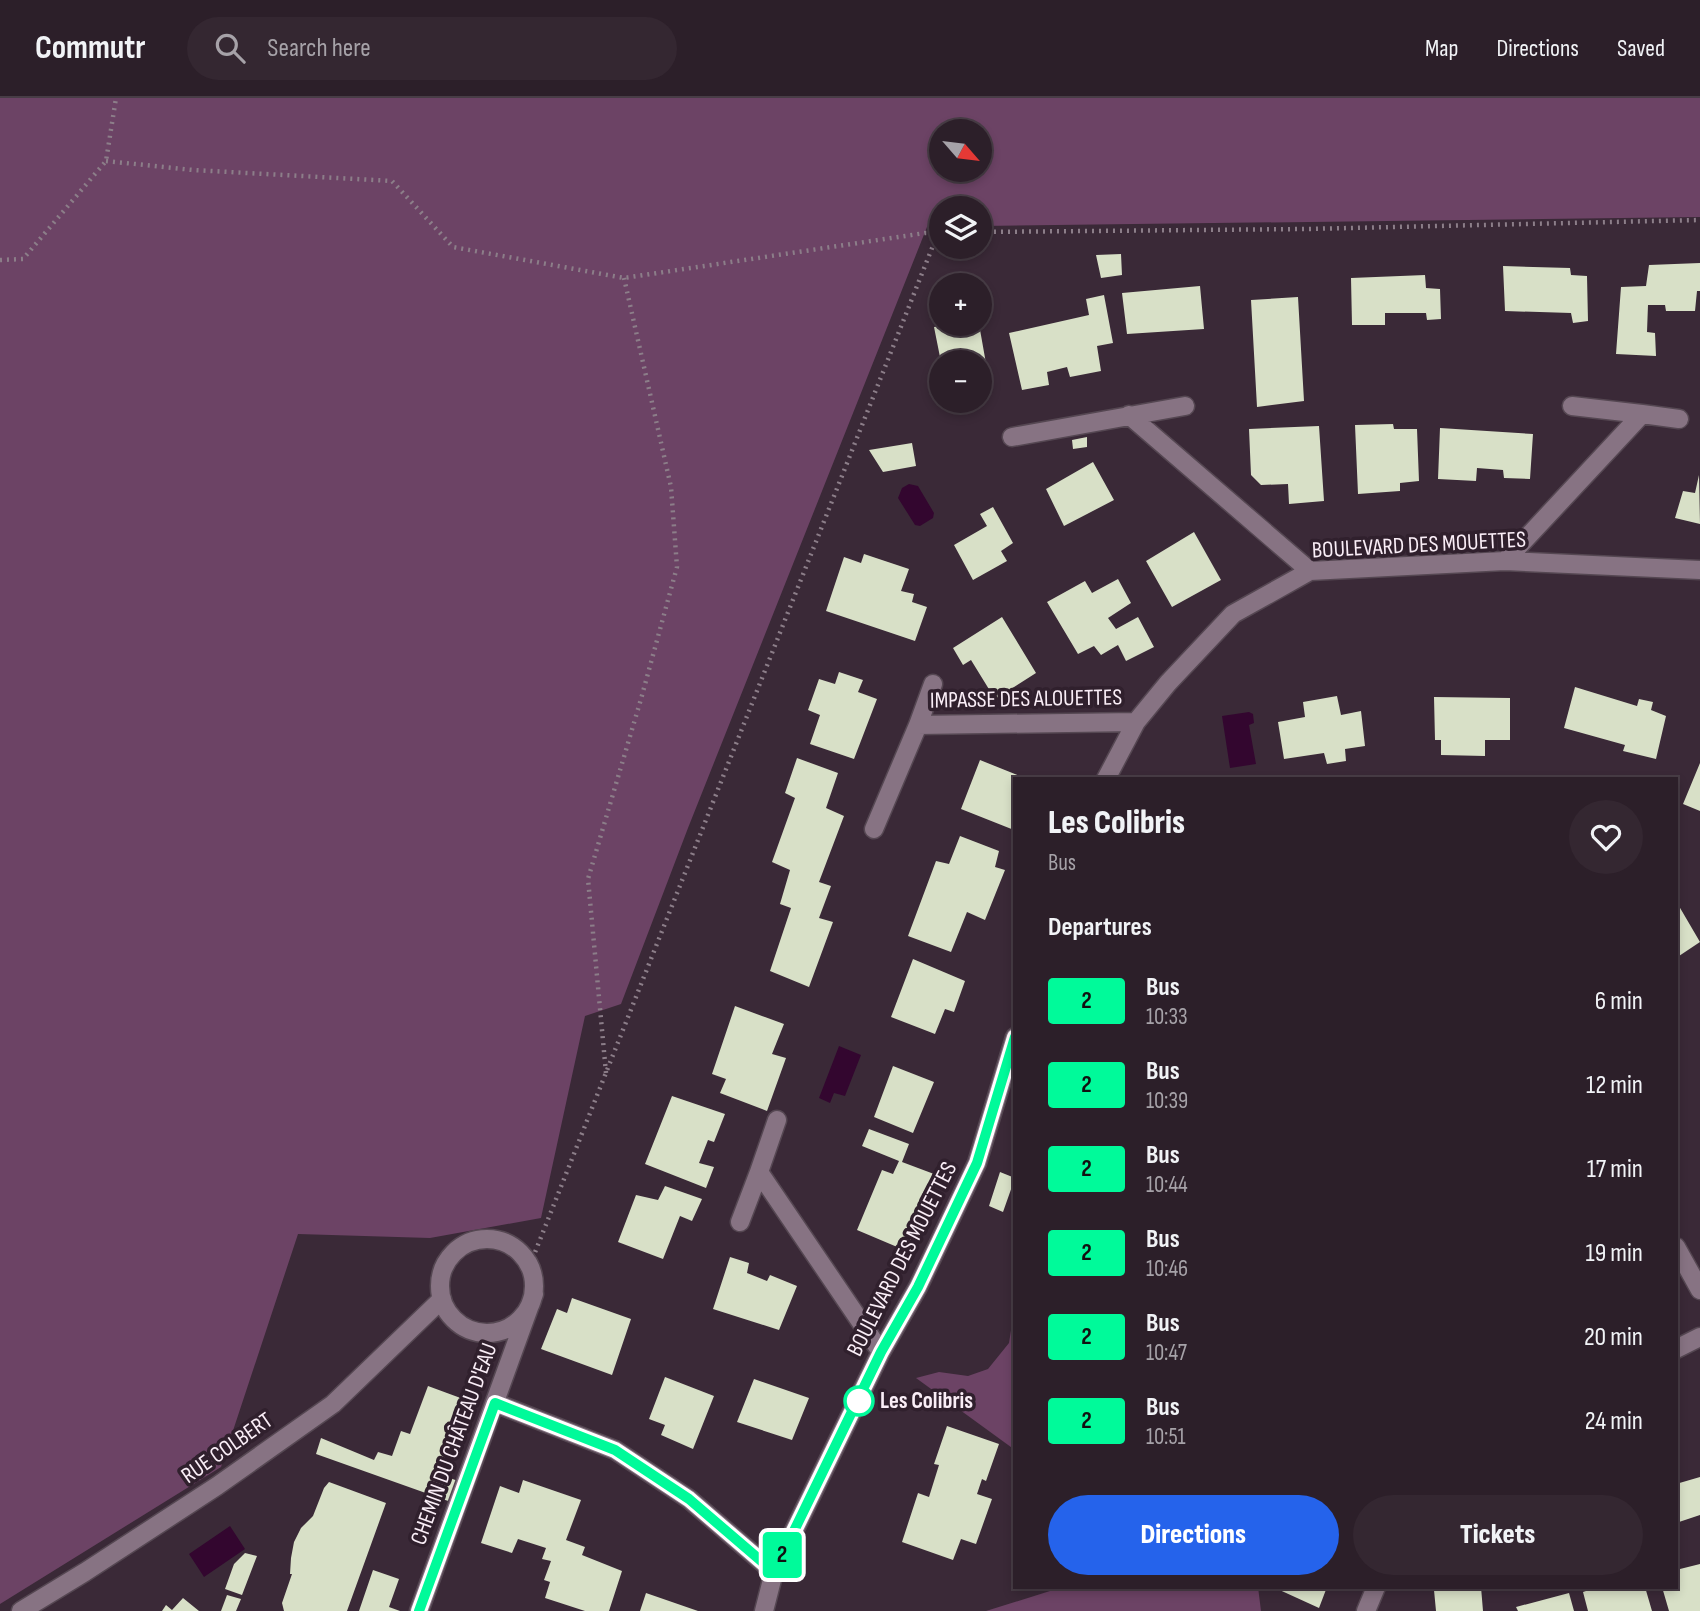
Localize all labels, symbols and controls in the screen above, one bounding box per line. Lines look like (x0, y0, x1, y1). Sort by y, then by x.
search box (187, 17, 677, 80)
text: Commutr (35, 28, 145, 68)
icon: search (211, 29, 249, 67)
text: Search here (267, 33, 371, 64)
text: Map (1425, 34, 1458, 63)
text: Directions (1496, 34, 1579, 63)
text: Saved (1617, 34, 1665, 63)
north arrow (929, 119, 992, 182)
map controls (929, 119, 992, 413)
button: layers (929, 196, 992, 259)
button: + (929, 273, 992, 336)
button: − (929, 350, 992, 413)
street label: BOULEVARD DES MOUETTES (1311, 525, 1527, 565)
street label: IMPASSE DES ALOUETTES (930, 683, 1122, 715)
button: heart (1569, 800, 1643, 874)
text: Les Colibris (1048, 803, 1185, 843)
text: Bus (1048, 849, 1076, 877)
text: Departures (1048, 912, 1152, 943)
text: Bus (1146, 972, 1180, 1003)
text: 2 (1081, 986, 1092, 1015)
text: 6 min (1595, 986, 1643, 1017)
text: 10:33 (1146, 1003, 1188, 1031)
text: Bus (1146, 1056, 1180, 1087)
text: 2 (1081, 1070, 1092, 1099)
text: 12 min (1586, 1070, 1643, 1101)
text: 10:39 (1146, 1087, 1188, 1115)
text: Bus (1146, 1140, 1180, 1171)
text: 2 (1081, 1154, 1092, 1183)
text: 17 min (1587, 1154, 1643, 1185)
street label: BOULEVARD DES MOUETTES (841, 1157, 963, 1361)
text: 10:44 (1146, 1171, 1188, 1199)
text: Bus (1146, 1224, 1180, 1255)
text: 2 (1081, 1238, 1092, 1267)
text: 19 min (1586, 1238, 1643, 1269)
text: 10:46 (1146, 1255, 1188, 1283)
text: Bus (1146, 1308, 1180, 1339)
text: 2 (1081, 1322, 1092, 1351)
text: 20 min (1584, 1322, 1643, 1353)
street label: CHEMIN DU CHÂTEAU D'EAU (404, 1339, 504, 1549)
text: 10:47 (1146, 1339, 1187, 1367)
marker: Les Colibris (844, 1386, 874, 1416)
place label: Les Colibris (880, 1387, 973, 1415)
text: Bus (1146, 1392, 1180, 1423)
street label: RUE COLBERT (176, 1406, 278, 1490)
text: 2 (1081, 1406, 1092, 1435)
text: 24 min (1585, 1406, 1643, 1437)
text: 10:51 (1146, 1423, 1186, 1451)
button: Directions (1048, 1495, 1339, 1575)
button: Tickets (1353, 1495, 1643, 1575)
line badge: 2 (759, 1532, 805, 1578)
text: 2 (777, 1540, 787, 1569)

